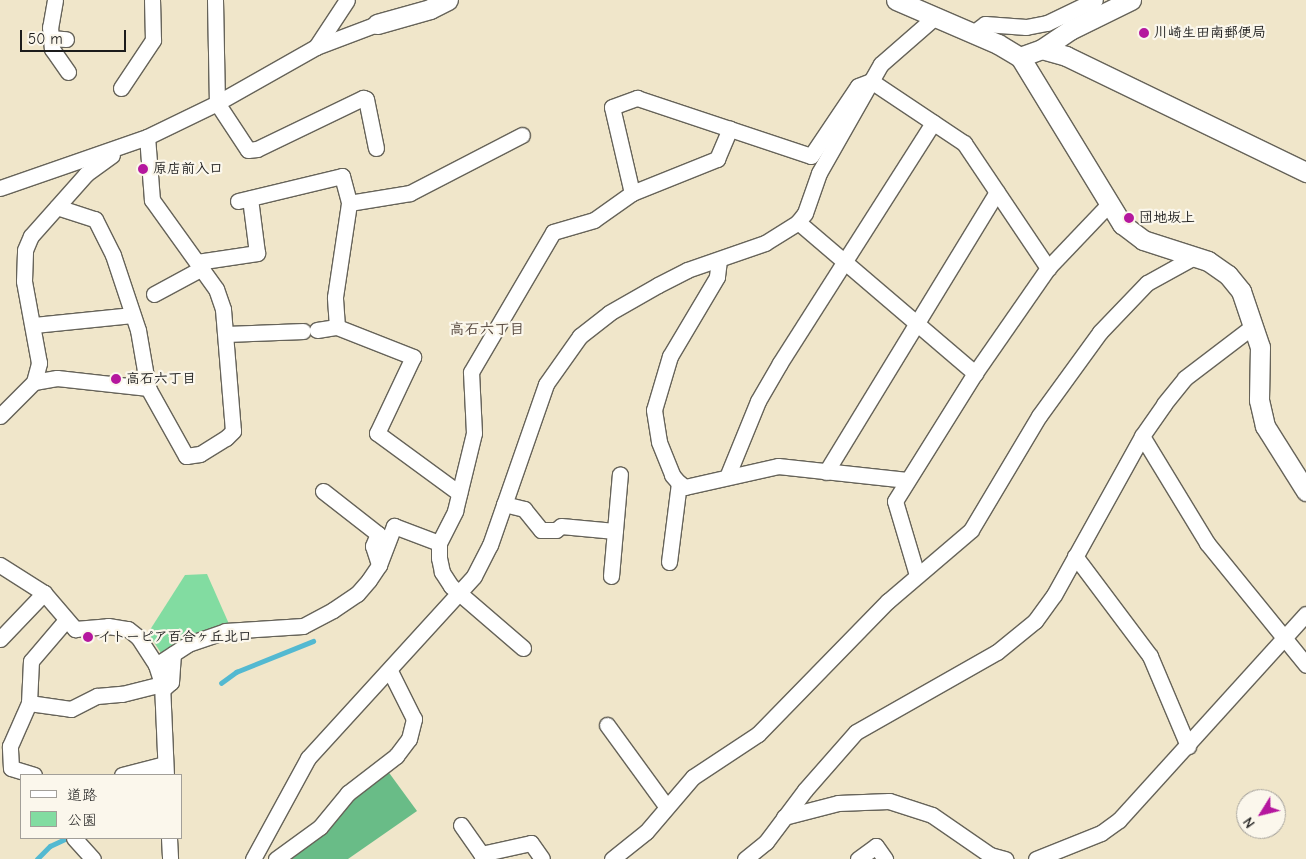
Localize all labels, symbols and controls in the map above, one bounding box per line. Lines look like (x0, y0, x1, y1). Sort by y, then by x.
scale bar (22, 20, 129, 52)
place label: 川崎生田南郵便局 (1154, 25, 1266, 41)
marker: 川崎生田南郵便局 (1138, 27, 1150, 39)
text: 50 m (28, 30, 63, 48)
place label: 原店前入口 (153, 161, 223, 177)
marker: 原店前入口 (137, 163, 149, 175)
place label: 団地坂上 (1139, 210, 1195, 226)
marker: 団地坂上 (1123, 212, 1135, 224)
district label: 高石六丁目 (450, 321, 524, 339)
place label: 高石六丁目 (126, 371, 196, 387)
marker: 高石六丁目 (110, 373, 122, 385)
place label: イトーピア百合ヶ丘北口 (98, 629, 252, 645)
marker: イトーピア百合ヶ丘北口 (82, 631, 94, 643)
legend (20, 774, 182, 839)
text: 道路 (67, 786, 97, 804)
north arrow (1236, 789, 1286, 839)
text: 公園 (67, 811, 97, 829)
text: N (1240, 814, 1259, 831)

